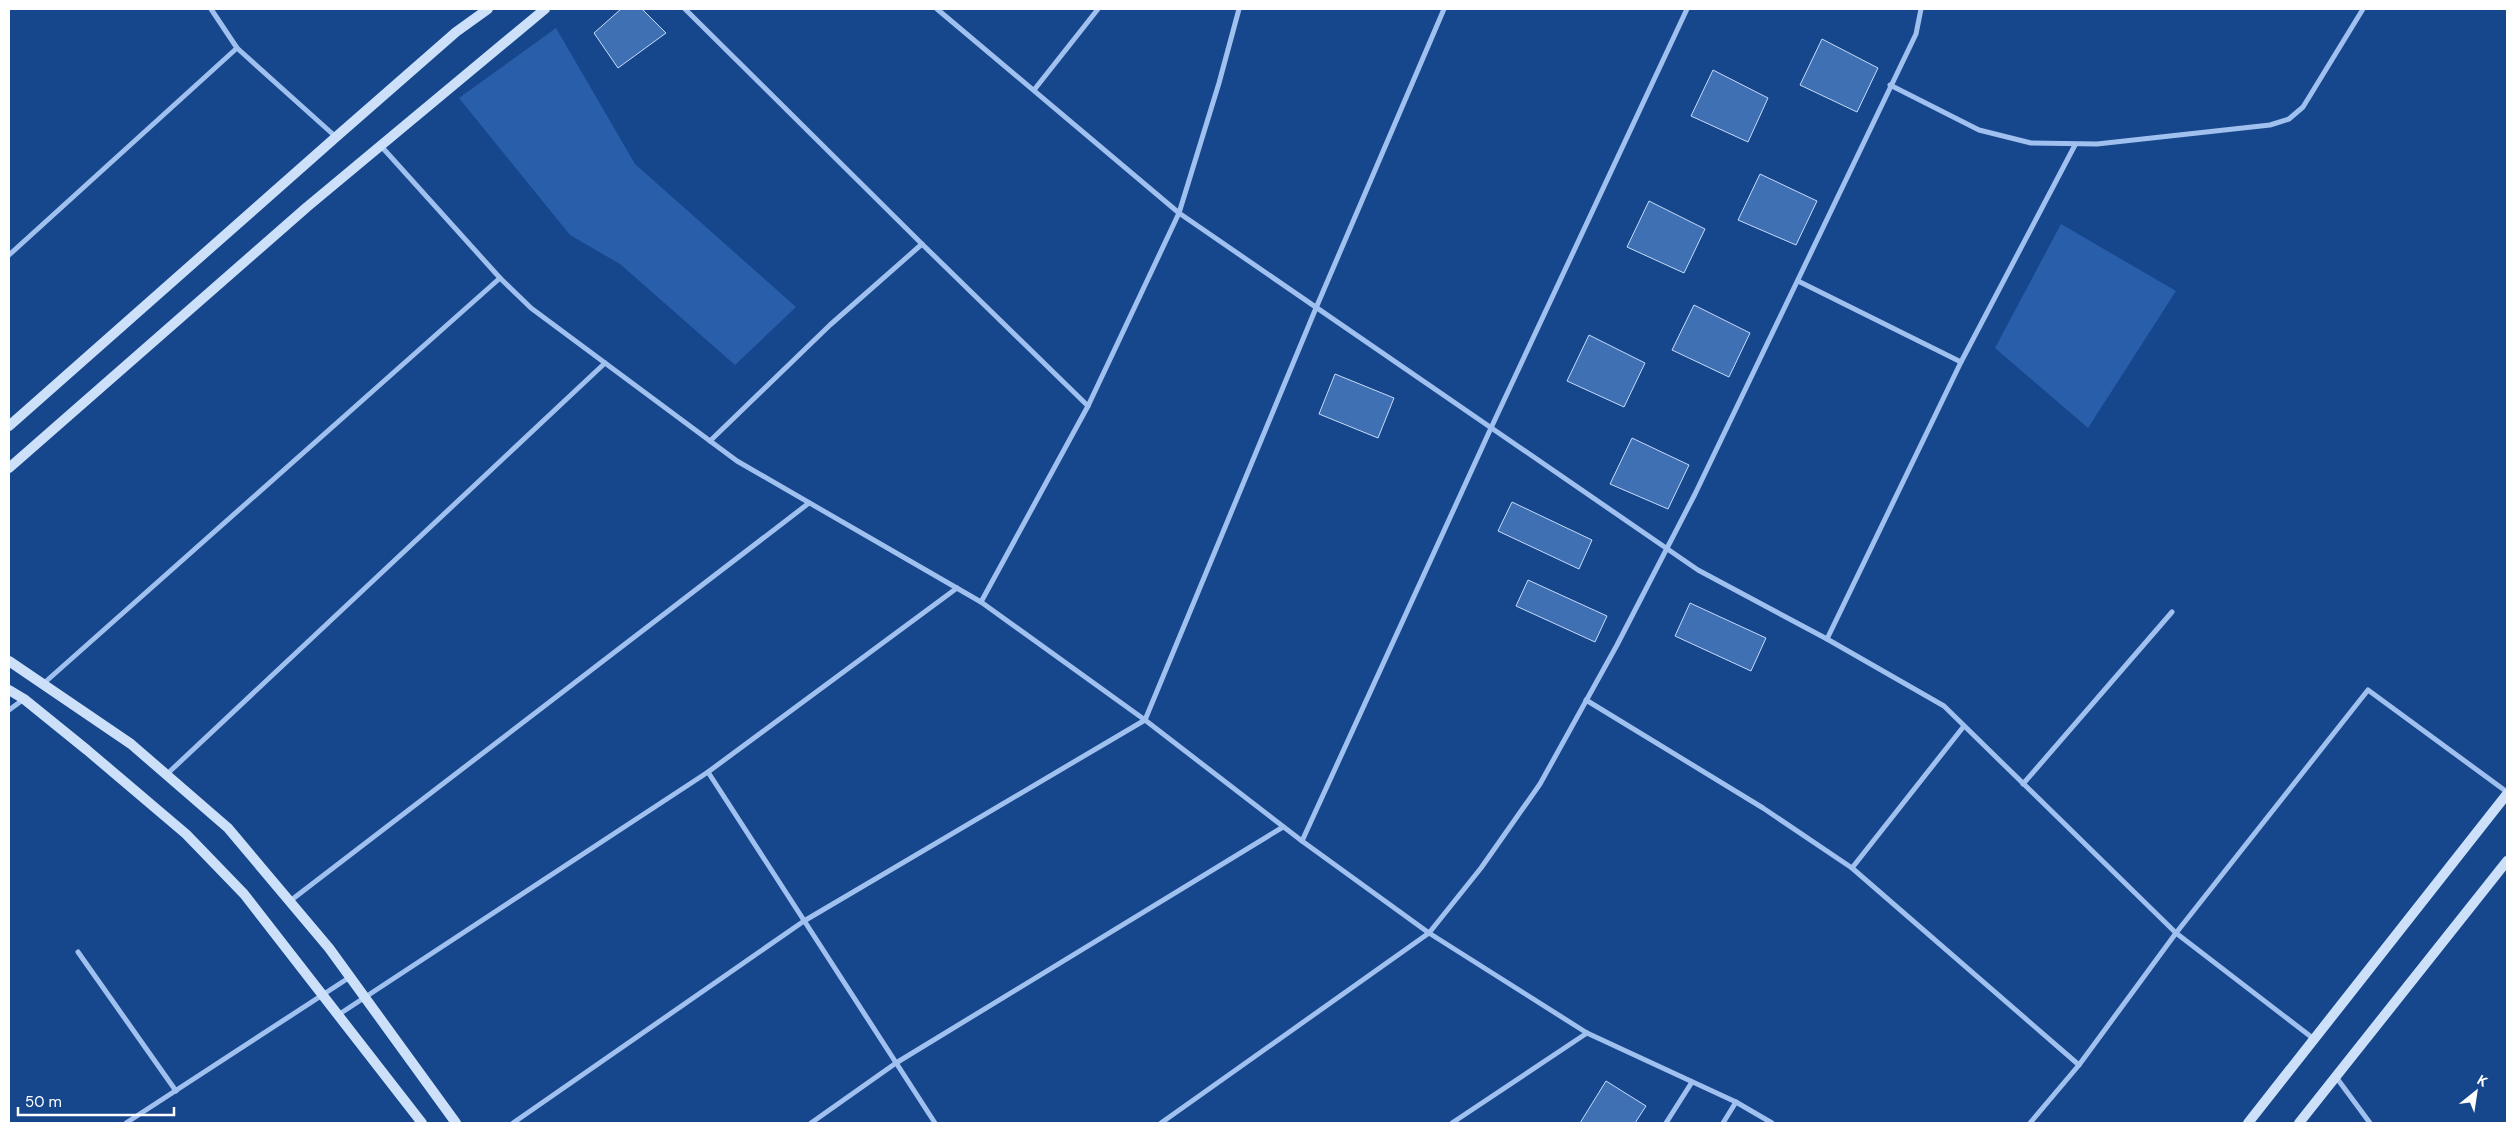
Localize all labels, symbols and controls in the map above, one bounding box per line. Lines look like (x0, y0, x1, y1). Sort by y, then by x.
north arrow (2451, 1067, 2501, 1117)
text: K (2474, 1071, 2491, 1091)
scale bar (18, 1084, 174, 1116)
text: 50 m (25, 1092, 62, 1112)

